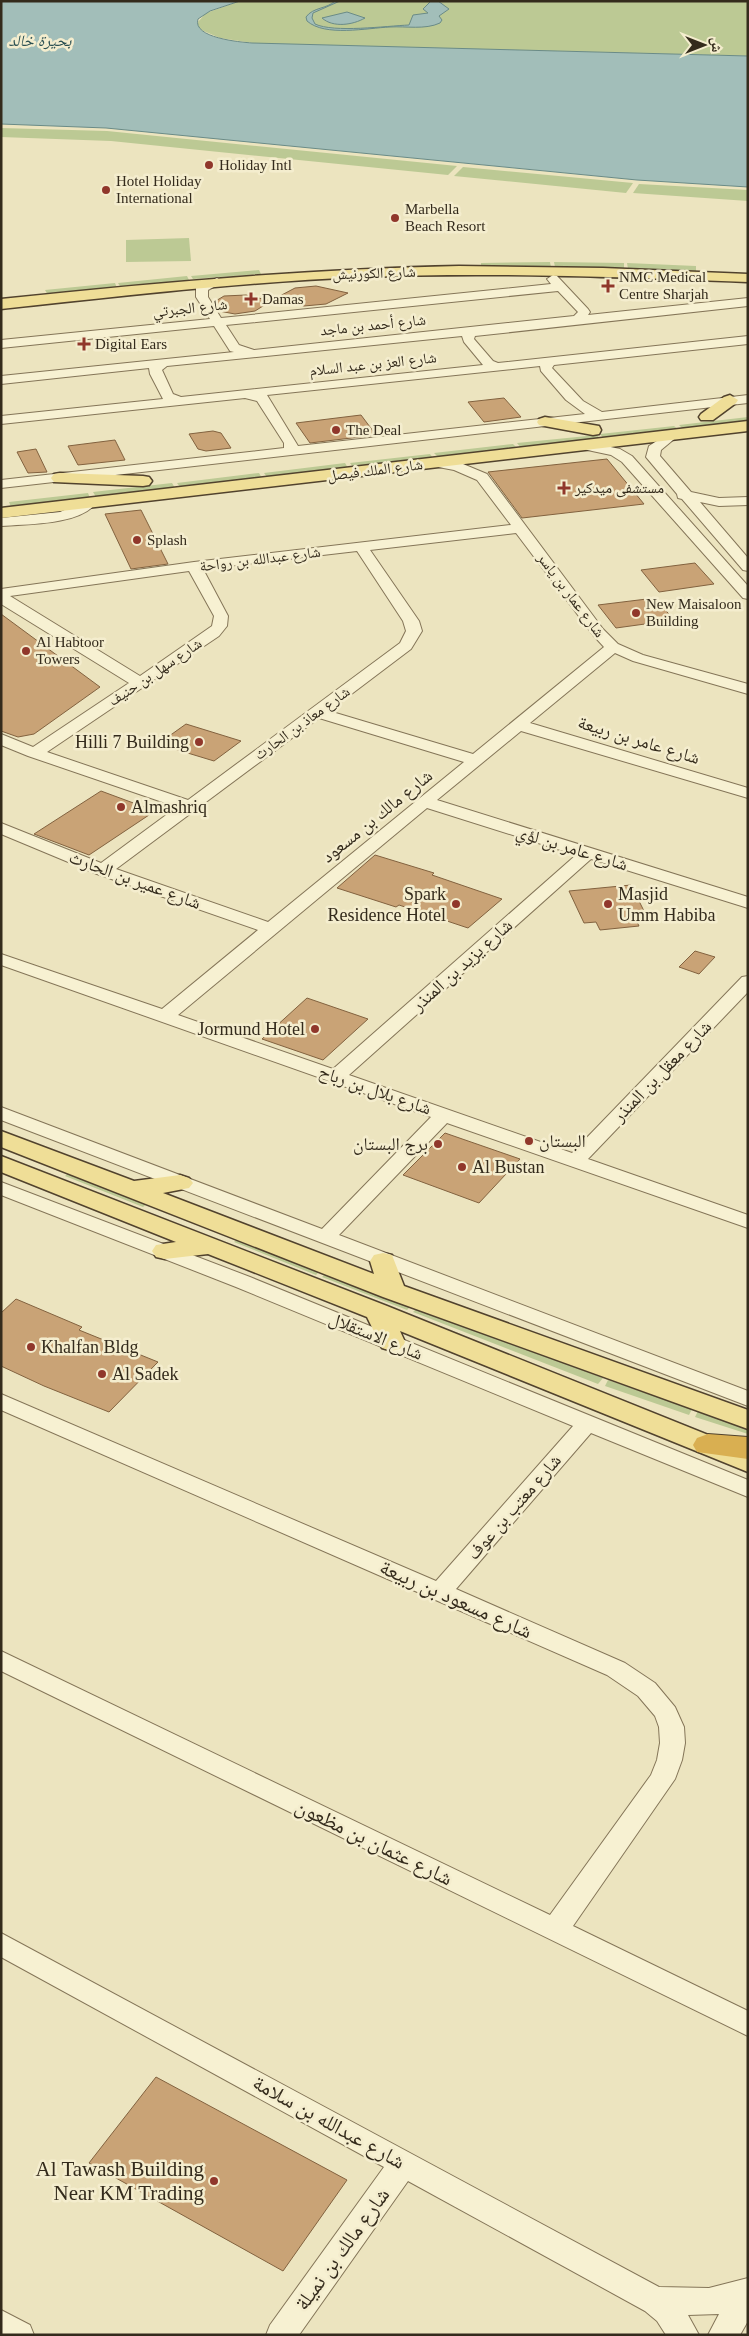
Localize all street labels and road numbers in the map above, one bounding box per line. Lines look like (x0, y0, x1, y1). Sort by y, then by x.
street label: شارع الكورنيش (332, 264, 416, 284)
street label: شارع الجبرتي (152, 296, 229, 324)
street label: شارع أحمد بن ماجد (319, 311, 427, 341)
street label: شارع العز بن عبد السلام (309, 349, 438, 381)
street label: شارع الملك فيصل (326, 456, 424, 486)
street label: شارع عبدالله بن رواحة (199, 544, 322, 576)
street label: شارع عمار بن ياسر (532, 549, 608, 641)
street label: شارع سهل بن حنيف (105, 635, 206, 711)
street label: شارع معاذ بن الحارث (251, 683, 354, 764)
street label: شارع عامر بن ربيعة (575, 712, 702, 769)
street label: شارع مالك بن مسعود (318, 765, 437, 867)
street label: شارع عامر بن لؤي (512, 822, 630, 879)
street label: شارع عمير بن الحارث (66, 847, 204, 914)
street label: شارع يزيد بن المنذر (407, 915, 517, 1017)
street label: شارع معقل بن المنذر (608, 1016, 716, 1127)
street label: شارع بلال بن رباح (315, 1061, 434, 1121)
street label: شارع الاستقلال (326, 1308, 426, 1365)
street label: شارع معتب بن عوف (463, 1450, 566, 1564)
street label: شارع مسعود بن ربيعة (376, 1555, 536, 1644)
street label: شارع عثمان بن مظعون (291, 1794, 456, 1891)
street label: شارع عبدالله بن سلامة (248, 2070, 409, 2175)
street label: شارع مالك بن نميلة (290, 2183, 395, 2315)

